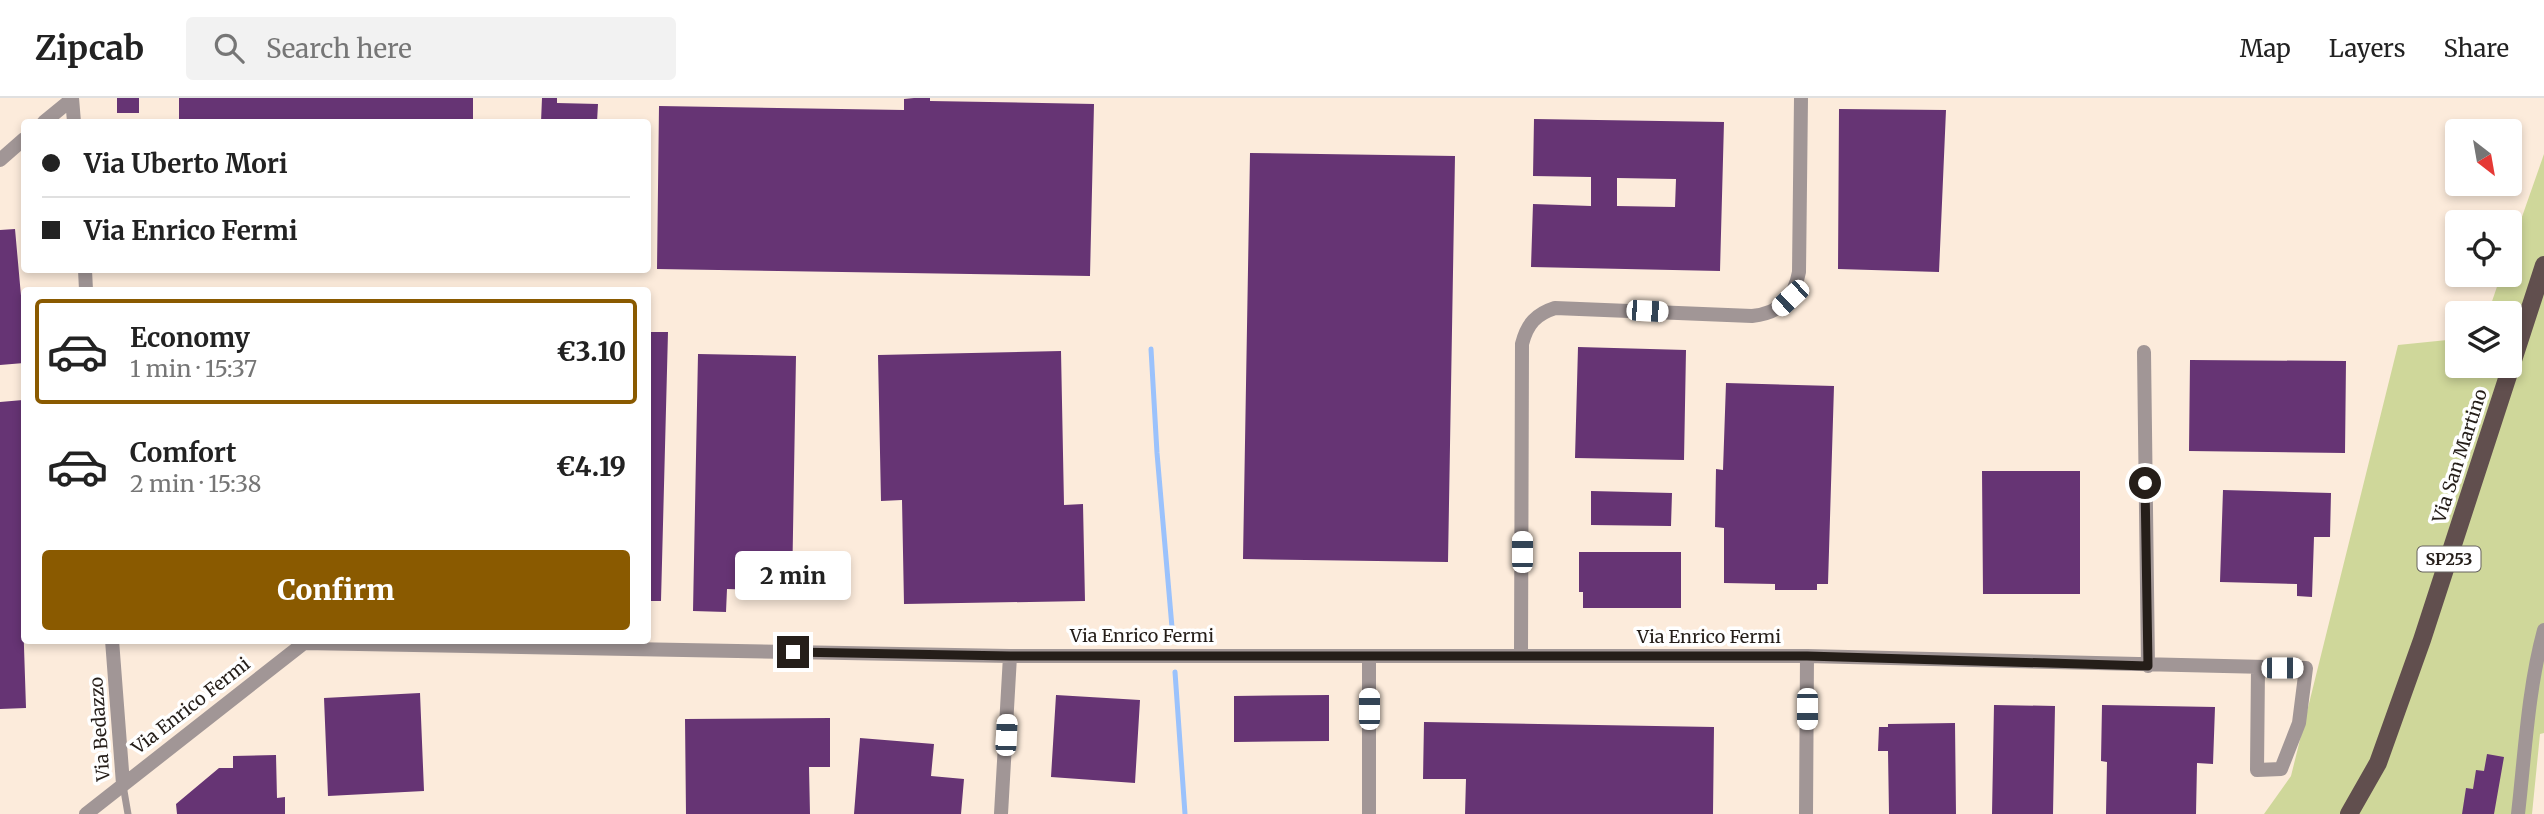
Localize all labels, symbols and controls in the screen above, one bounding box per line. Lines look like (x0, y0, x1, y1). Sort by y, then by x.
search box (186, 17, 676, 80)
text: Zipcab (35, 28, 144, 69)
icon: search (210, 29, 248, 67)
text: Search here (266, 32, 412, 65)
text: Map (2240, 33, 2291, 64)
text: Layers (2329, 33, 2405, 64)
text: Share (2443, 33, 2509, 64)
north arrow (2445, 119, 2522, 196)
map controls (2445, 119, 2522, 378)
text: Via Uberto Mori (84, 147, 288, 180)
button: locate (2445, 210, 2522, 287)
text: Via Enrico Fermi (84, 214, 298, 247)
car (1768, 276, 1813, 320)
car (1626, 299, 1669, 323)
button: layers (2445, 301, 2522, 378)
icon: car (46, 320, 109, 383)
text: Economy (130, 321, 250, 354)
text: €3.10 (556, 335, 626, 368)
text: 1 min · 15:37 (130, 354, 257, 383)
street label: Via San Martino (2427, 386, 2492, 527)
icon: car (46, 435, 109, 498)
text: Comfort (130, 436, 236, 469)
text: €4.19 (556, 450, 626, 483)
route start (2129, 467, 2161, 499)
text: 2 min · 15:38 (130, 469, 262, 498)
car (1512, 531, 1533, 573)
road number: SP253 (2418, 546, 2480, 572)
button: Confirm (42, 550, 630, 630)
callout: 2 min (735, 550, 851, 600)
text: 2 min (760, 561, 826, 590)
street label: Via Enrico Fermi (1069, 624, 1214, 647)
street label: Via Enrico Fermi (1636, 625, 1781, 648)
route end (777, 636, 809, 668)
street label: Via Enrico Fermi (126, 652, 255, 760)
car (2262, 658, 2304, 679)
street label: Via Bedazzo (84, 676, 115, 783)
car (1359, 688, 1380, 730)
car (1797, 688, 1818, 730)
car (995, 713, 1018, 757)

